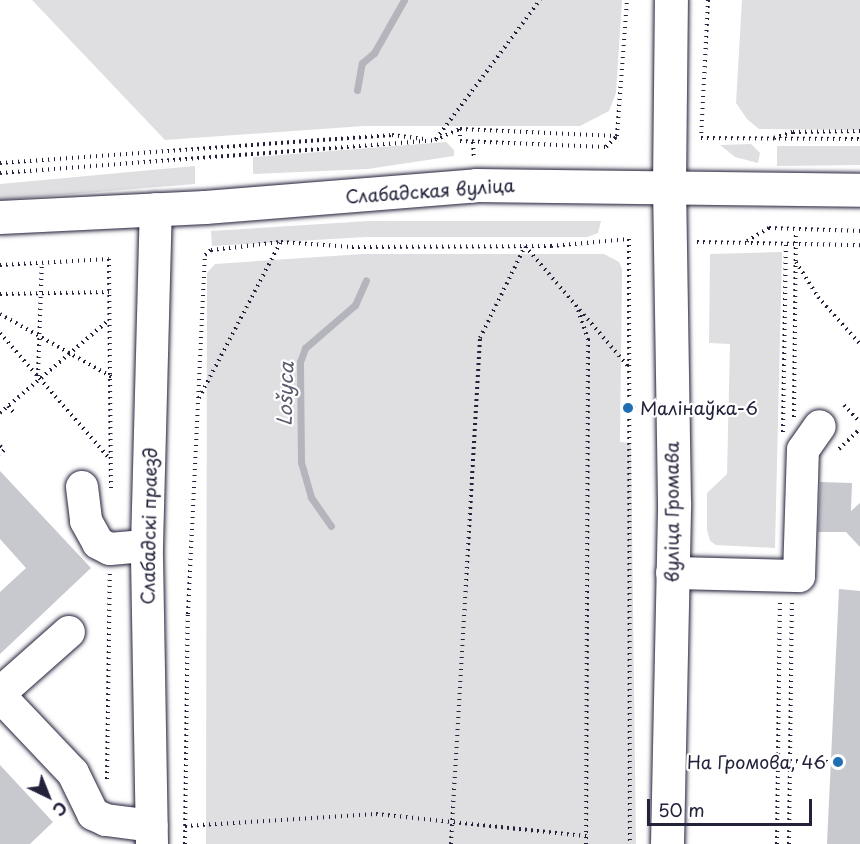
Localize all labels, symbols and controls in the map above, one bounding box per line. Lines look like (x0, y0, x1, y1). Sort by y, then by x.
street label: Слабадская вуліца (344, 174, 516, 208)
water label: Lošyca (272, 362, 298, 426)
place label: Малінаўка-6 (640, 397, 758, 419)
marker: Малінаўка-6 (621, 401, 635, 415)
street label: вуліца Громава (661, 442, 683, 582)
street label: Слабадскі праезд (137, 447, 161, 605)
place label: На Громова, 46 (686, 751, 826, 773)
marker: На Громова, 46 (831, 755, 845, 769)
north arrow (18, 766, 78, 826)
scale bar (650, 787, 815, 825)
text: С (48, 796, 73, 822)
text: 50 m (658, 796, 705, 823)

